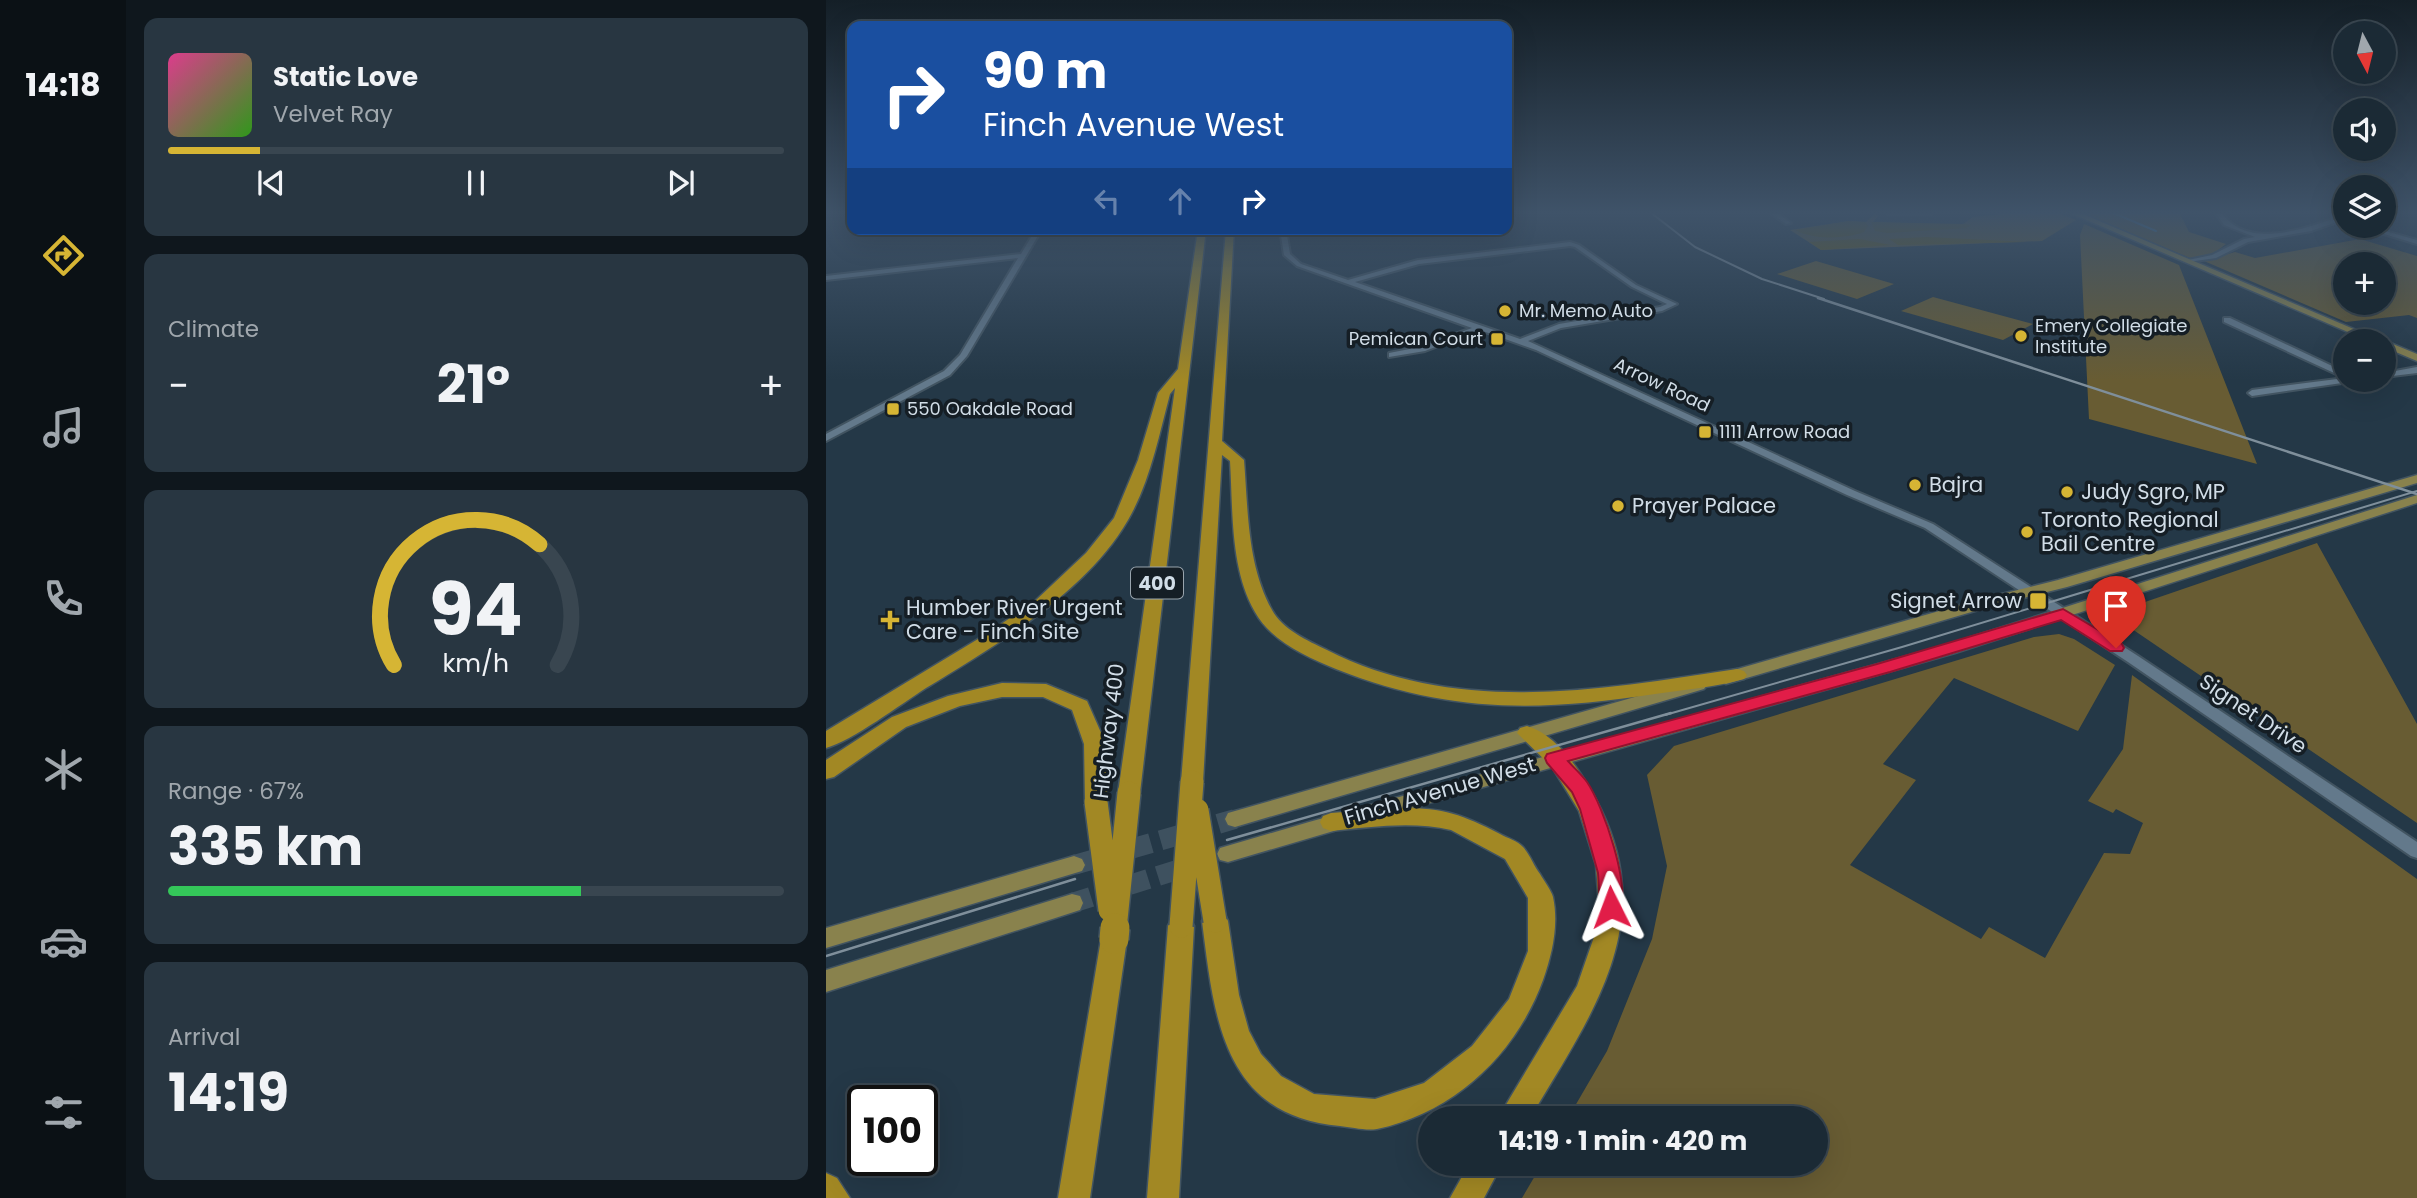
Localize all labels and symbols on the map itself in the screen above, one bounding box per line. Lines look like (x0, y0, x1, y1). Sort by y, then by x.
north arrow (2333, 21, 2396, 84)
place label: Mr. Memo Auto (1519, 298, 1653, 323)
marker: Mr. Memo Auto (1497, 303, 1513, 319)
place label: Emery Collegiate Institute (2035, 313, 2188, 359)
place label: Pemican Court (1349, 326, 1483, 351)
marker: Emery Collegiate Institute (2013, 328, 2029, 344)
marker: Pemican Court (1489, 331, 1505, 347)
street label: Arrow Road (1610, 351, 1714, 418)
place label: 550 Oakdale Road (907, 396, 1073, 421)
marker: 550 Oakdale Road (885, 401, 901, 417)
place label: 1111 Arrow Road (1719, 419, 1850, 444)
marker: 1111 Arrow Road (1697, 424, 1713, 440)
place label: Bajra (1929, 470, 1983, 499)
marker: Bajra (1907, 477, 1923, 493)
place label: Judy Sgro, MP (2081, 477, 2225, 506)
marker: Judy Sgro, MP (2059, 484, 2075, 500)
place label: Prayer Palace (1632, 491, 1776, 520)
marker: Prayer Palace (1610, 498, 1626, 514)
place label: Toronto Regional Bail Centre (2041, 505, 2219, 558)
marker: Toronto Regional Bail Centre (2019, 524, 2035, 540)
road number: 400 (1131, 568, 1183, 598)
pin (2086, 576, 2146, 648)
place label: Signet Arrow (1890, 586, 2022, 615)
marker: Signet Arrow (2028, 591, 2048, 611)
place label: Humber River Urgent Care - Finch Site (906, 593, 1123, 646)
marker: Humber River Urgent Care - Finch Site (880, 610, 900, 630)
street label: Highway 400 (1086, 662, 1131, 800)
street label: Signet Drive (2194, 667, 2313, 760)
street label: Finch Avenue West (1341, 749, 1539, 832)
position arrow (1574, 870, 1648, 944)
speed limit sign: 100 (847, 1085, 938, 1176)

